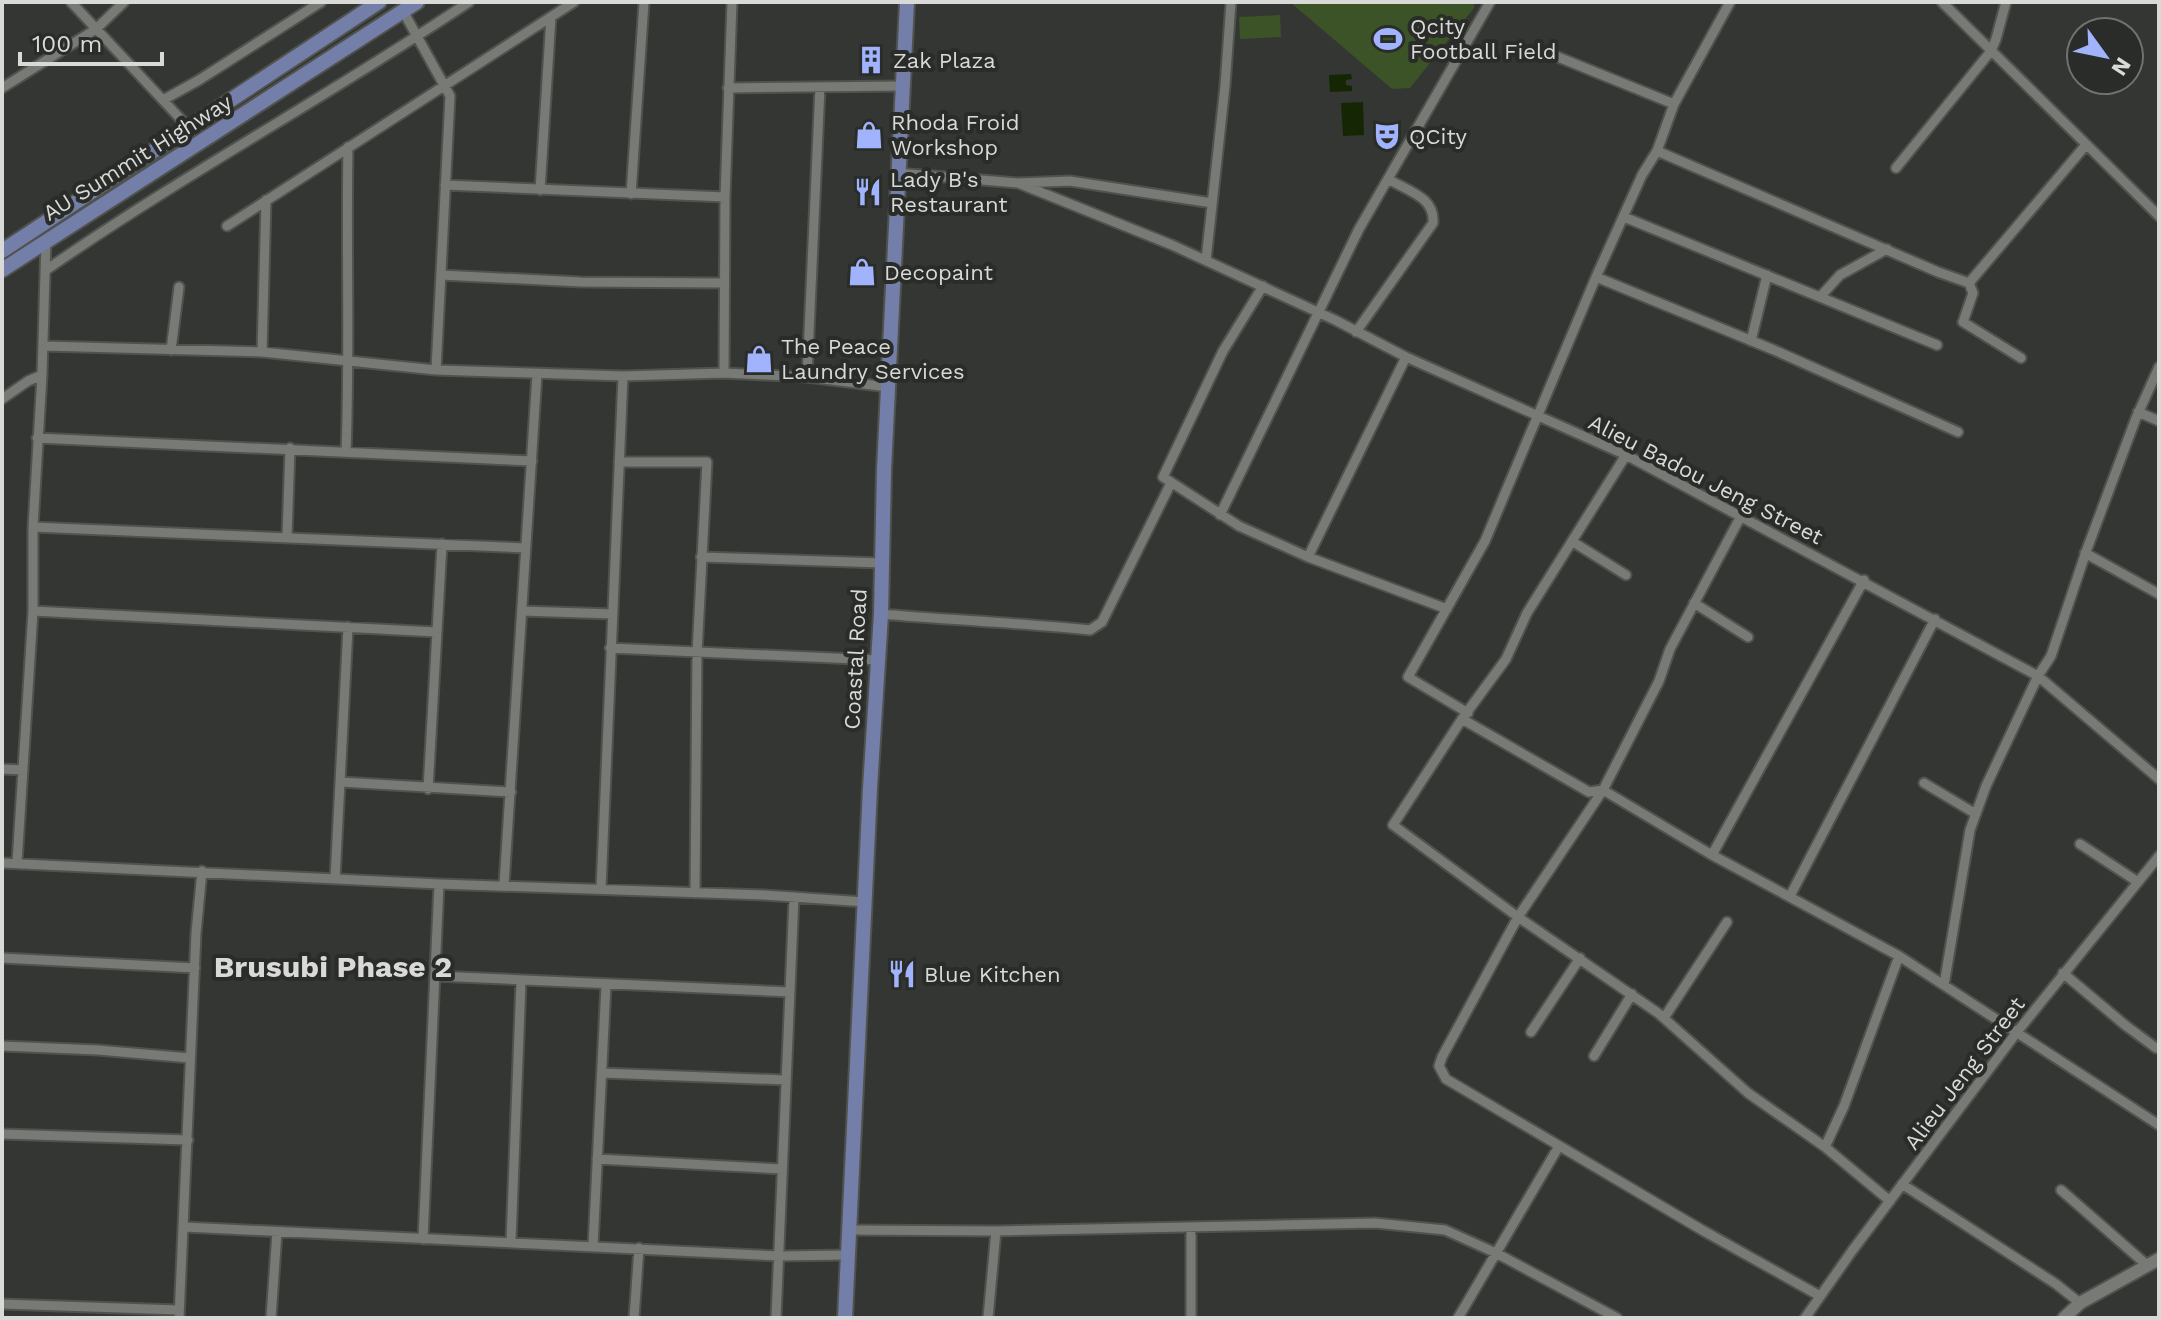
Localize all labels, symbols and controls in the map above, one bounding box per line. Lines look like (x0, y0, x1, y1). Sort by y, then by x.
place label: Qcity Football Field (1410, 14, 1557, 64)
scale bar (20, 16, 162, 66)
north arrow (2065, 16, 2145, 96)
sports icon: Qcity Football Field (1373, 24, 1403, 54)
text: 100 m (32, 30, 102, 58)
building icon: Zak Plaza (856, 45, 886, 75)
place label: Zak Plaza (893, 48, 996, 73)
text: N (2106, 53, 2136, 80)
street label: AU Summit Highway (38, 89, 237, 226)
place label: Rhoda Froid Workshop (891, 110, 1020, 160)
shop icon: Rhoda Froid Workshop (854, 120, 884, 150)
theatre icon: QCity (1372, 121, 1402, 151)
place label: QCity (1409, 124, 1468, 149)
place label: Lady B's Restaurant (890, 167, 1008, 217)
restaurant icon: Lady B's Restaurant (853, 177, 883, 207)
shop icon: Decopaint (847, 257, 877, 287)
place label: Decopaint (884, 260, 993, 285)
place label: The Peace Laundry Services (781, 334, 965, 384)
shop icon: The Peace Laundry Services (744, 344, 774, 374)
street label: Alieu Badou Jeng Street (1585, 409, 1827, 549)
street label: Coastal Road (839, 588, 872, 730)
district label: Brusubi Phase 2 (214, 949, 452, 984)
restaurant icon: Blue Kitchen (887, 959, 917, 989)
place label: Blue Kitchen (924, 962, 1061, 987)
street label: Alieu Jeng Street (1899, 992, 2030, 1154)

